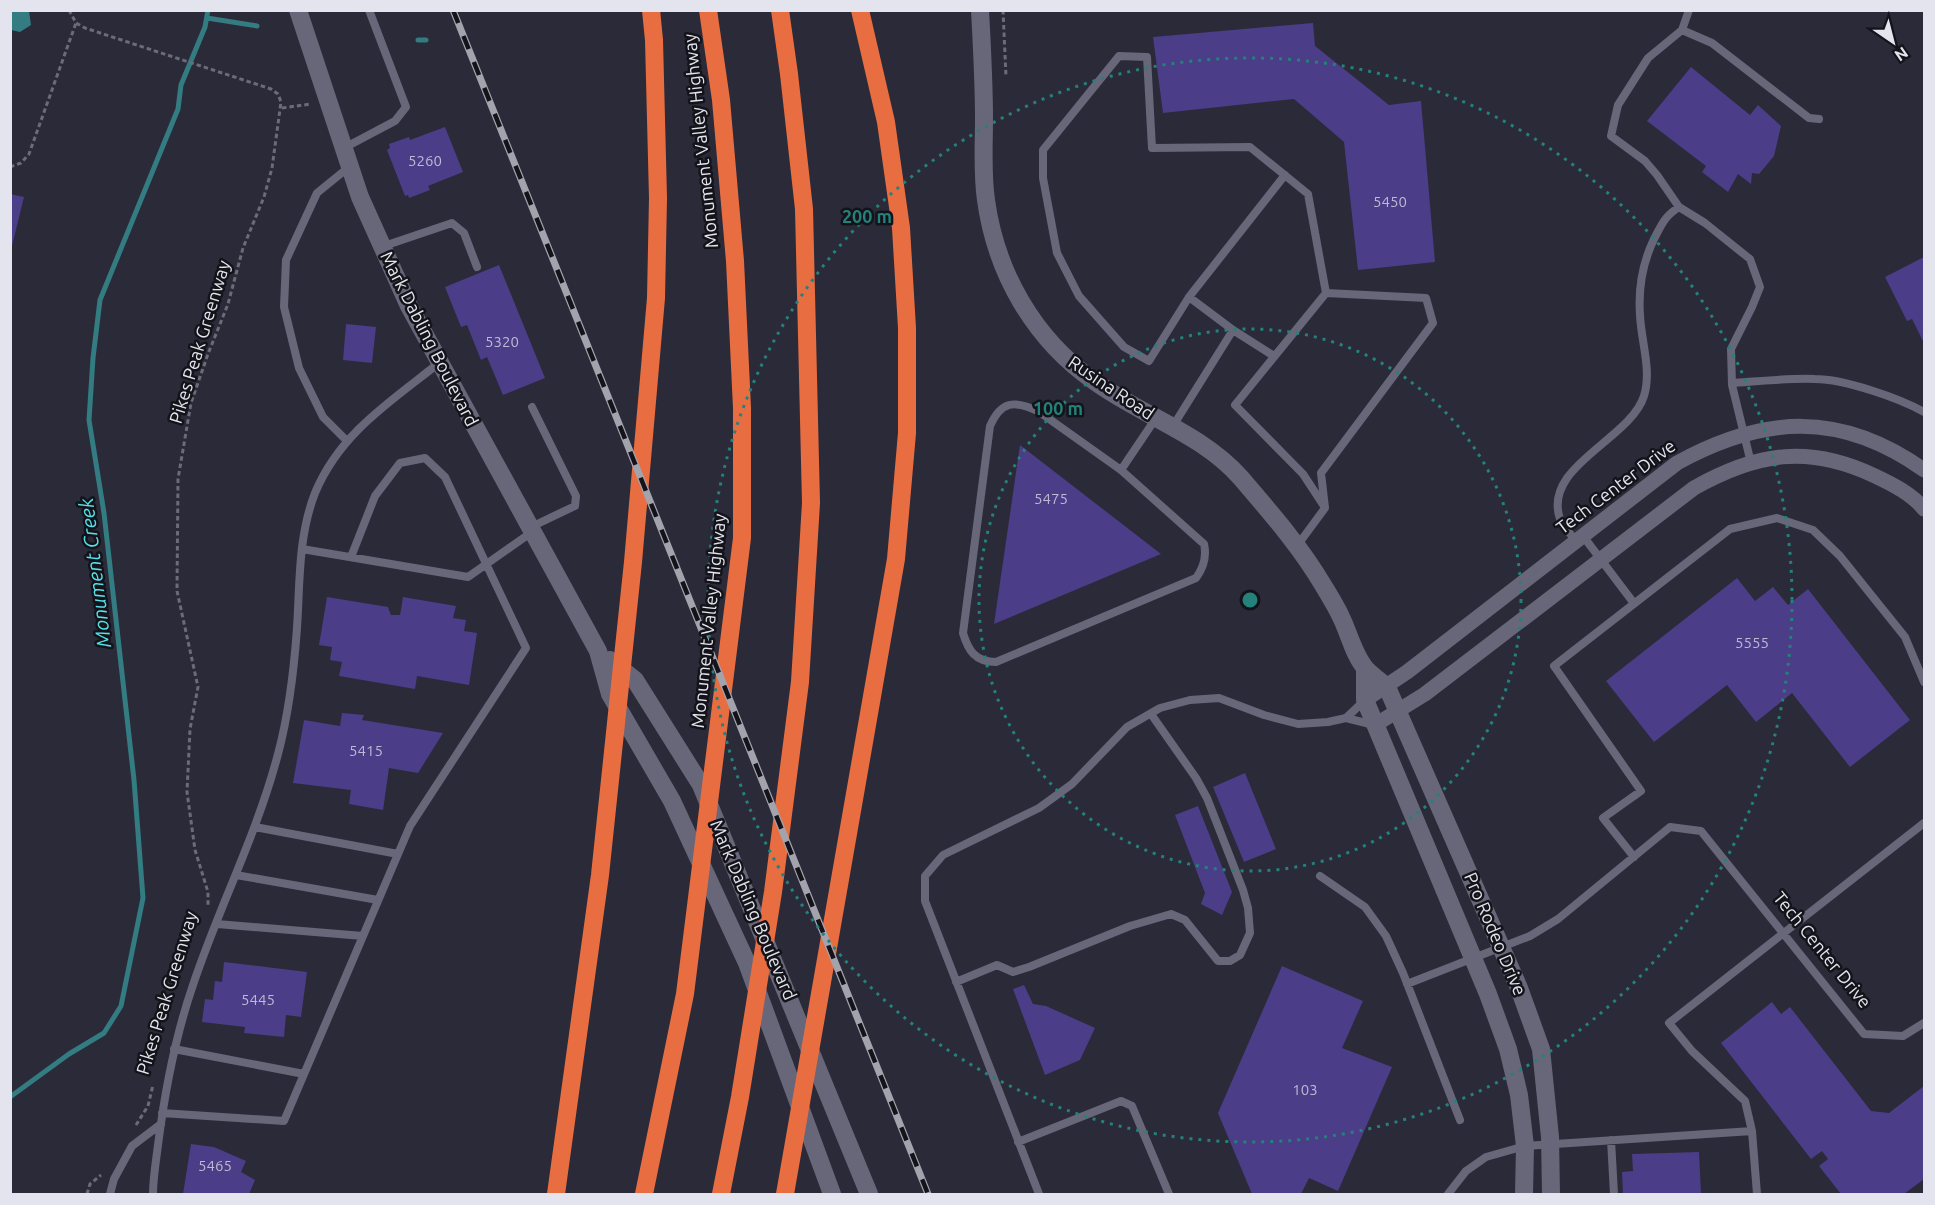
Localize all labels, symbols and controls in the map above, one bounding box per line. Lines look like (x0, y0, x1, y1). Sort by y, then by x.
north arrow (1863, 12, 1923, 72)
street label: Monument Valley Highway (679, 33, 721, 249)
text: N (1892, 43, 1912, 65)
house number: 5260 (408, 152, 442, 169)
house number: 5450 (1373, 193, 1407, 210)
text: 200 m (842, 206, 892, 226)
street label: Mark Dabling Boulevard (377, 248, 483, 429)
street label: Pikes Peak Greenway (165, 258, 233, 426)
house number: 5320 (485, 333, 519, 350)
street label: Rusina Road (1065, 351, 1158, 423)
text: 100 m (1033, 398, 1083, 418)
street label: Tech Center Drive (1552, 435, 1679, 537)
house number: 5475 (1034, 490, 1068, 507)
water label: Monument Creek (74, 496, 115, 649)
street label: Monument Valley Highway (687, 512, 729, 729)
centre of rings (1240, 590, 1260, 610)
house number: 5555 (1735, 634, 1769, 651)
house number: 5415 (349, 742, 383, 759)
street label: Mark Dabling Boulevard (707, 817, 801, 1003)
street label: Pro Rodeo Drive (1461, 869, 1531, 998)
street label: Tech Center Drive (1770, 887, 1876, 1011)
street label: Pikes Peak Greenway (132, 909, 200, 1077)
house number: 5445 (241, 991, 275, 1008)
house number: 103 (1292, 1081, 1318, 1098)
house number: 5465 (198, 1157, 232, 1174)

